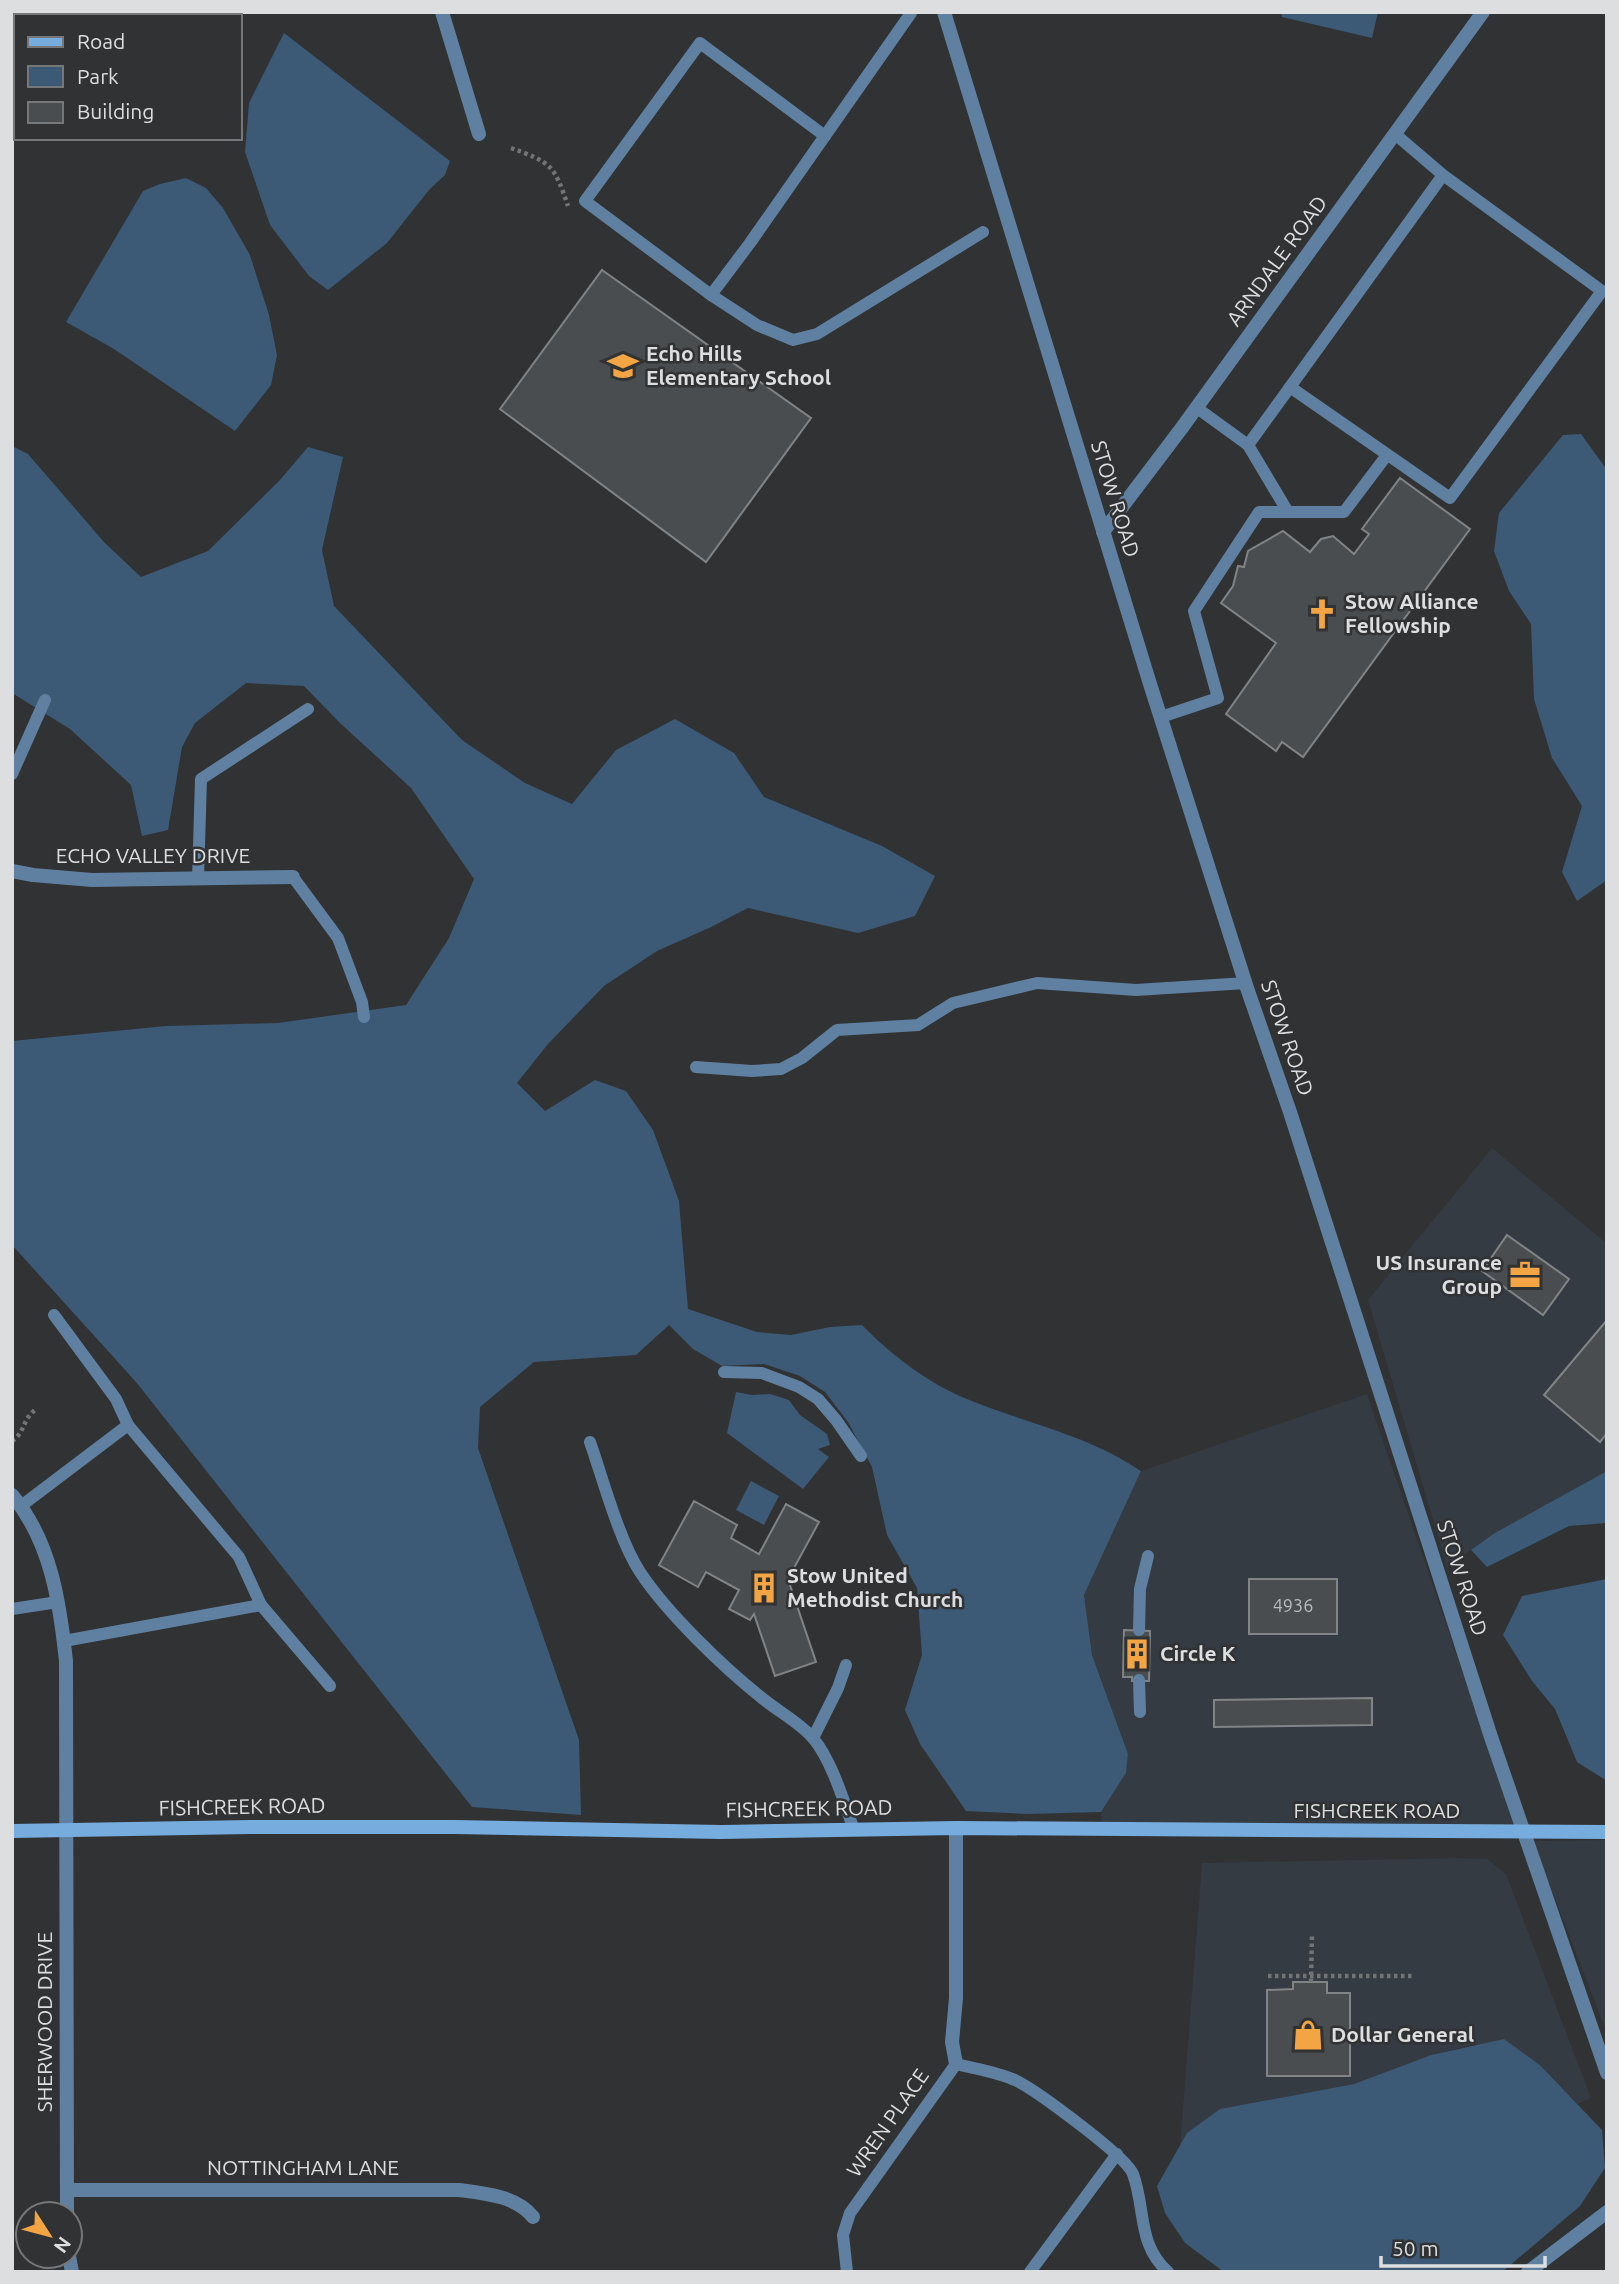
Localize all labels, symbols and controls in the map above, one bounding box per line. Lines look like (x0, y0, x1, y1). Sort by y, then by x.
legend (14, 14, 242, 140)
text: Road (77, 29, 125, 53)
text: Park (77, 64, 119, 88)
text: Building (77, 99, 154, 123)
street label: ARNDALE ROAD (1221, 191, 1331, 330)
place label: Echo Hills Elementary School (646, 341, 831, 389)
school or university icon: Echo Hills Elementary School (606, 349, 640, 383)
street label: STOW ROAD (1087, 438, 1145, 560)
place label: Stow Alliance Fellowship (1345, 589, 1479, 637)
church icon: Stow Alliance Fellowship (1305, 597, 1339, 631)
street label: ECHO VALLEY DRIVE (56, 843, 250, 867)
street label: STOW ROAD (1257, 977, 1319, 1099)
place label: US Insurance Group (1375, 1250, 1502, 1298)
office icon: US Insurance Group (1508, 1258, 1542, 1292)
street label: STOW ROAD (1433, 1517, 1493, 1639)
place label: Stow United Methodist Church (787, 1563, 963, 1611)
building icon: Stow United Methodist Church (747, 1571, 781, 1605)
house number: 4936 (1273, 1595, 1313, 1615)
building icon: Circle K (1120, 1637, 1154, 1671)
place label: Circle K (1160, 1641, 1235, 1665)
street label: FISHCREEK ROAD (158, 1793, 326, 1819)
street label: FISHCREEK ROAD (725, 1795, 893, 1821)
street label: FISHCREEK ROAD (1294, 1798, 1460, 1822)
street label: SHERWOOD DRIVE (32, 1932, 56, 2112)
shop icon: Dollar General (1291, 2018, 1325, 2052)
place label: Dollar General (1331, 2022, 1474, 2046)
street label: WREN PLACE (841, 2064, 933, 2181)
street label: NOTTINGHAM LANE (207, 2155, 399, 2179)
north arrow (14, 2200, 84, 2270)
scale bar (1381, 2224, 1546, 2268)
text: N (50, 2233, 76, 2257)
text: 50 m (1392, 2236, 1439, 2260)

